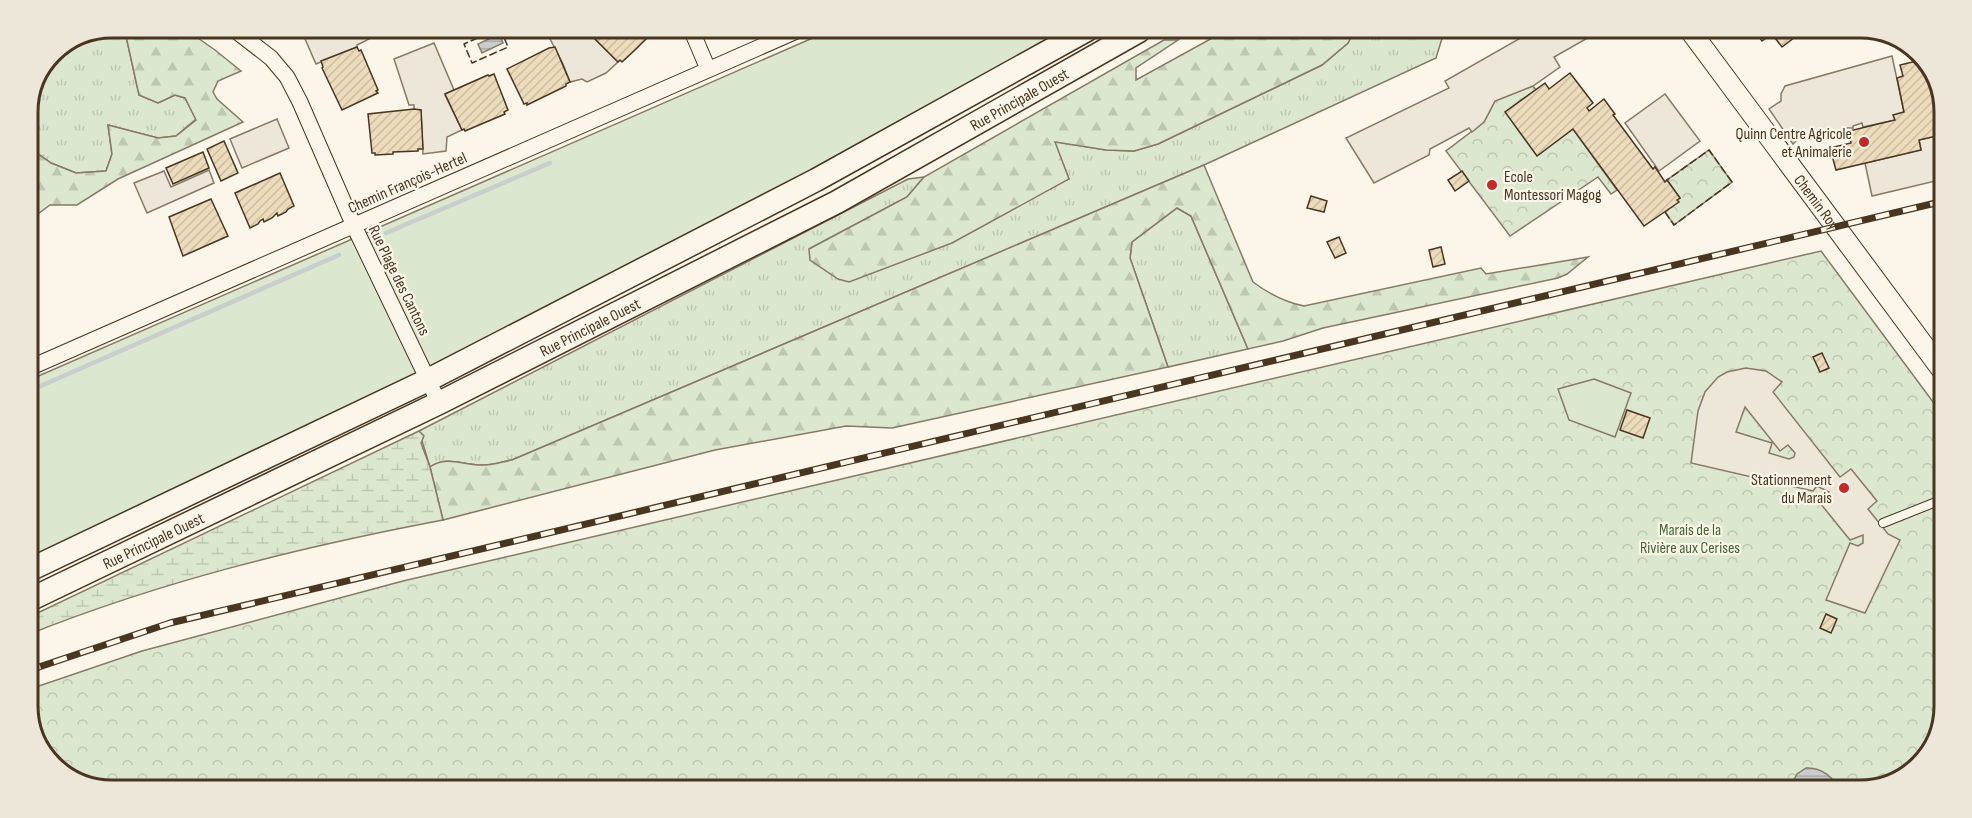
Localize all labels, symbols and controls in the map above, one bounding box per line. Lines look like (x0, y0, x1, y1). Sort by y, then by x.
street label: Rue Principale Ouest (967, 65, 1072, 136)
place label: Quinn Centre Agricole et Animalerie (1736, 125, 1852, 162)
marker: Quinn Centre Agricole et Animalerie (1857, 135, 1871, 149)
street label: Chemin François-Hertel (345, 149, 470, 218)
place label: Ecole Montessori Magog (1504, 168, 1601, 205)
street label: Chemin Roy (1789, 171, 1843, 234)
marker: Ecole Montessori Magog (1485, 178, 1499, 192)
street label: Rue Plage des Cantons (364, 222, 434, 339)
street label: Rue Principale Ouest (537, 295, 644, 362)
place label: Stationnement du Marais (1751, 471, 1832, 508)
marker: Stationnement du Marais (1837, 481, 1851, 495)
street label: Rue Principale Ouest (100, 509, 208, 574)
park label: Marais de la Rivière aux Cerises (1640, 521, 1740, 558)

